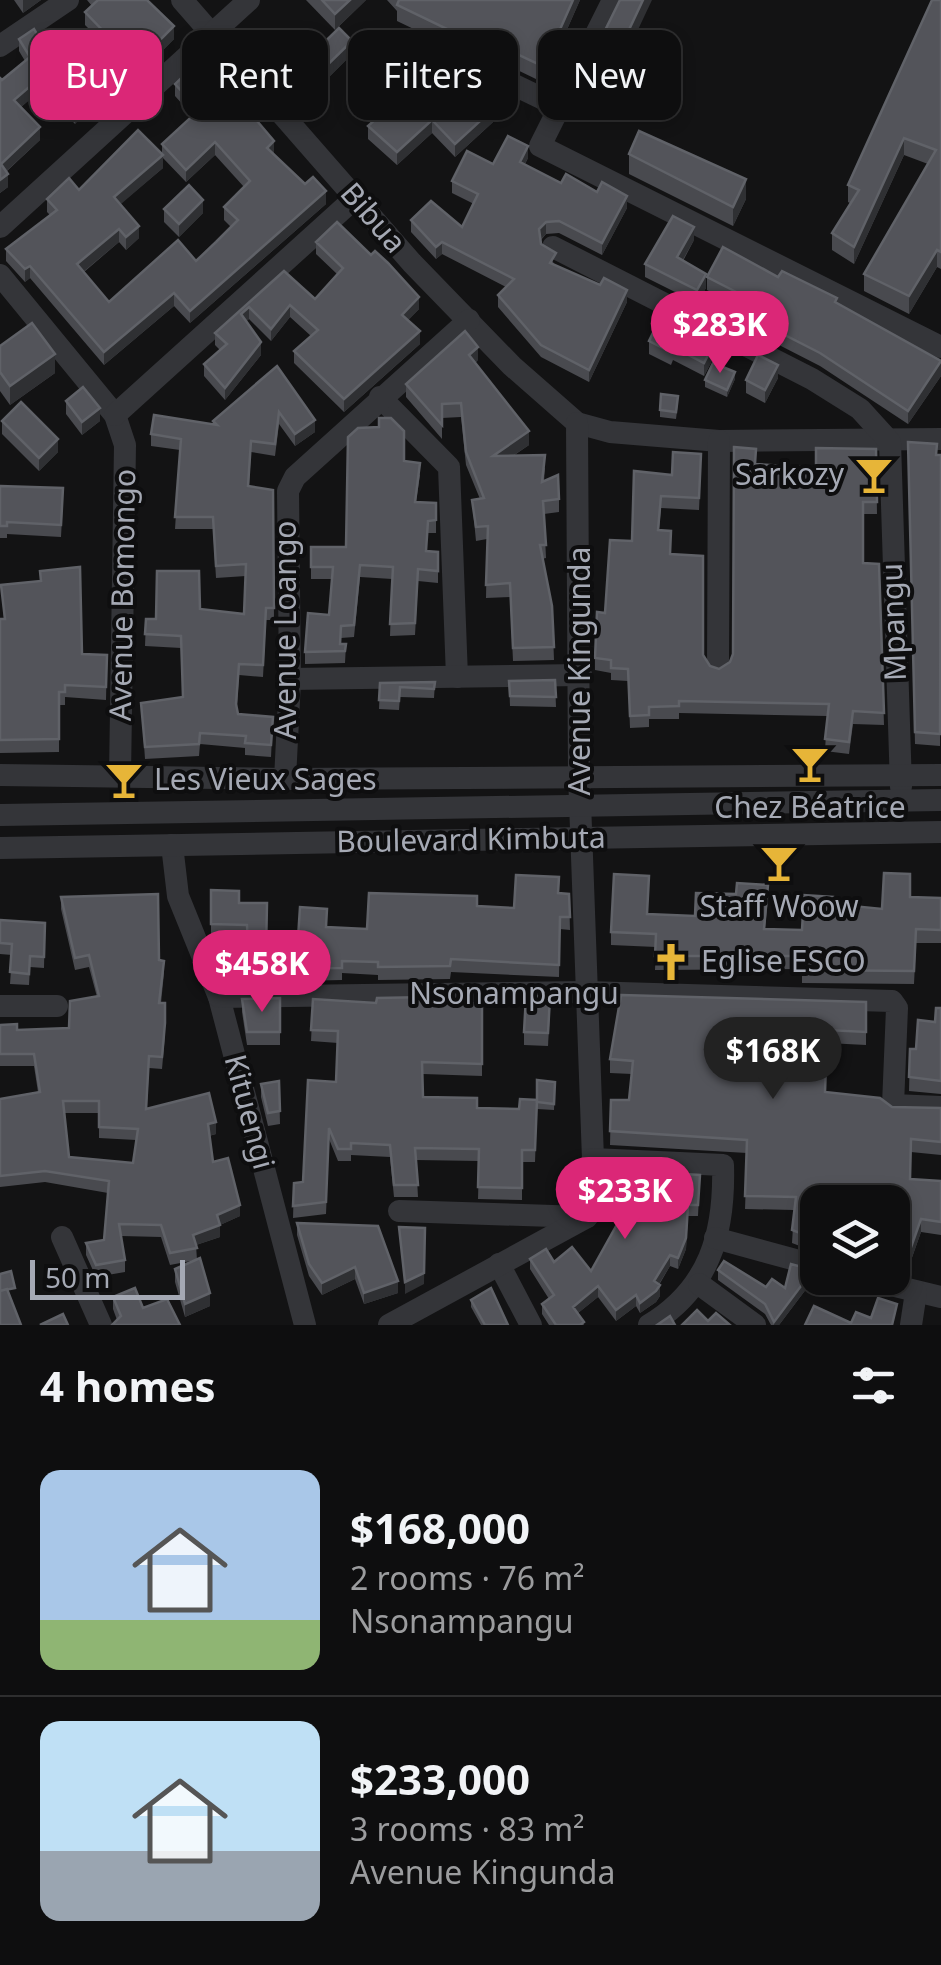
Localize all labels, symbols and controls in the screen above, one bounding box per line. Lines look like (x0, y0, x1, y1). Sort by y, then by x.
chip: Buy (30, 30, 162, 120)
chip: Rent (182, 30, 328, 120)
chip: Filters (348, 30, 518, 120)
chip: New (538, 30, 681, 120)
street label: Bibua (332, 173, 416, 261)
pin: $283K (650, 291, 790, 376)
text: $283K (673, 302, 767, 345)
place label: Sarkozy (735, 453, 845, 494)
bar icon: Sarkozy (853, 454, 895, 496)
street label: Avenue Bomongo (99, 469, 144, 721)
street label: Avenue Loango (264, 521, 305, 739)
street label: Avenue Kingunda (558, 547, 599, 795)
street label: Mpangu (870, 562, 915, 682)
bar icon: Chez Béatrice (789, 743, 831, 785)
place label: Les Vieux Sages (154, 758, 377, 799)
bar icon: Les Vieux Sages (103, 759, 145, 801)
place label: Chez Béatrice (714, 786, 906, 827)
street label: Boulevard Kimbuta (336, 816, 606, 861)
bar icon: Staff Woow (758, 842, 800, 884)
place label: Staff Woow (699, 885, 859, 926)
pin: $458K (192, 930, 332, 1015)
place label: Eglise ESCO (701, 940, 866, 981)
text: $458K (215, 941, 309, 984)
church icon: Eglise ESCO (650, 941, 692, 983)
street label: Nsonampangu (409, 972, 619, 1013)
pin: $168K (703, 1017, 843, 1102)
text: $168K (726, 1028, 820, 1071)
street label: Kituengi (215, 1050, 285, 1174)
pin: $233K (555, 1157, 695, 1242)
text: $233K (578, 1168, 672, 1211)
map controls (800, 1185, 910, 1295)
button: layers (800, 1185, 910, 1295)
scale bar (30, 1255, 185, 1300)
text: 50 m (45, 1258, 111, 1296)
text: 4 homes (40, 1357, 216, 1414)
icon: filters (846, 1358, 901, 1413)
text: $168,000 (350, 1499, 530, 1556)
icon: home (120, 1510, 240, 1630)
text: 2 rooms · 76 m² (350, 1556, 584, 1599)
text: Nsonampangu (350, 1599, 574, 1642)
text: $233,000 (350, 1750, 530, 1807)
icon: home (120, 1761, 240, 1881)
text: 3 rooms · 83 m² (350, 1807, 584, 1850)
text: Avenue Kingunda (350, 1850, 615, 1893)

